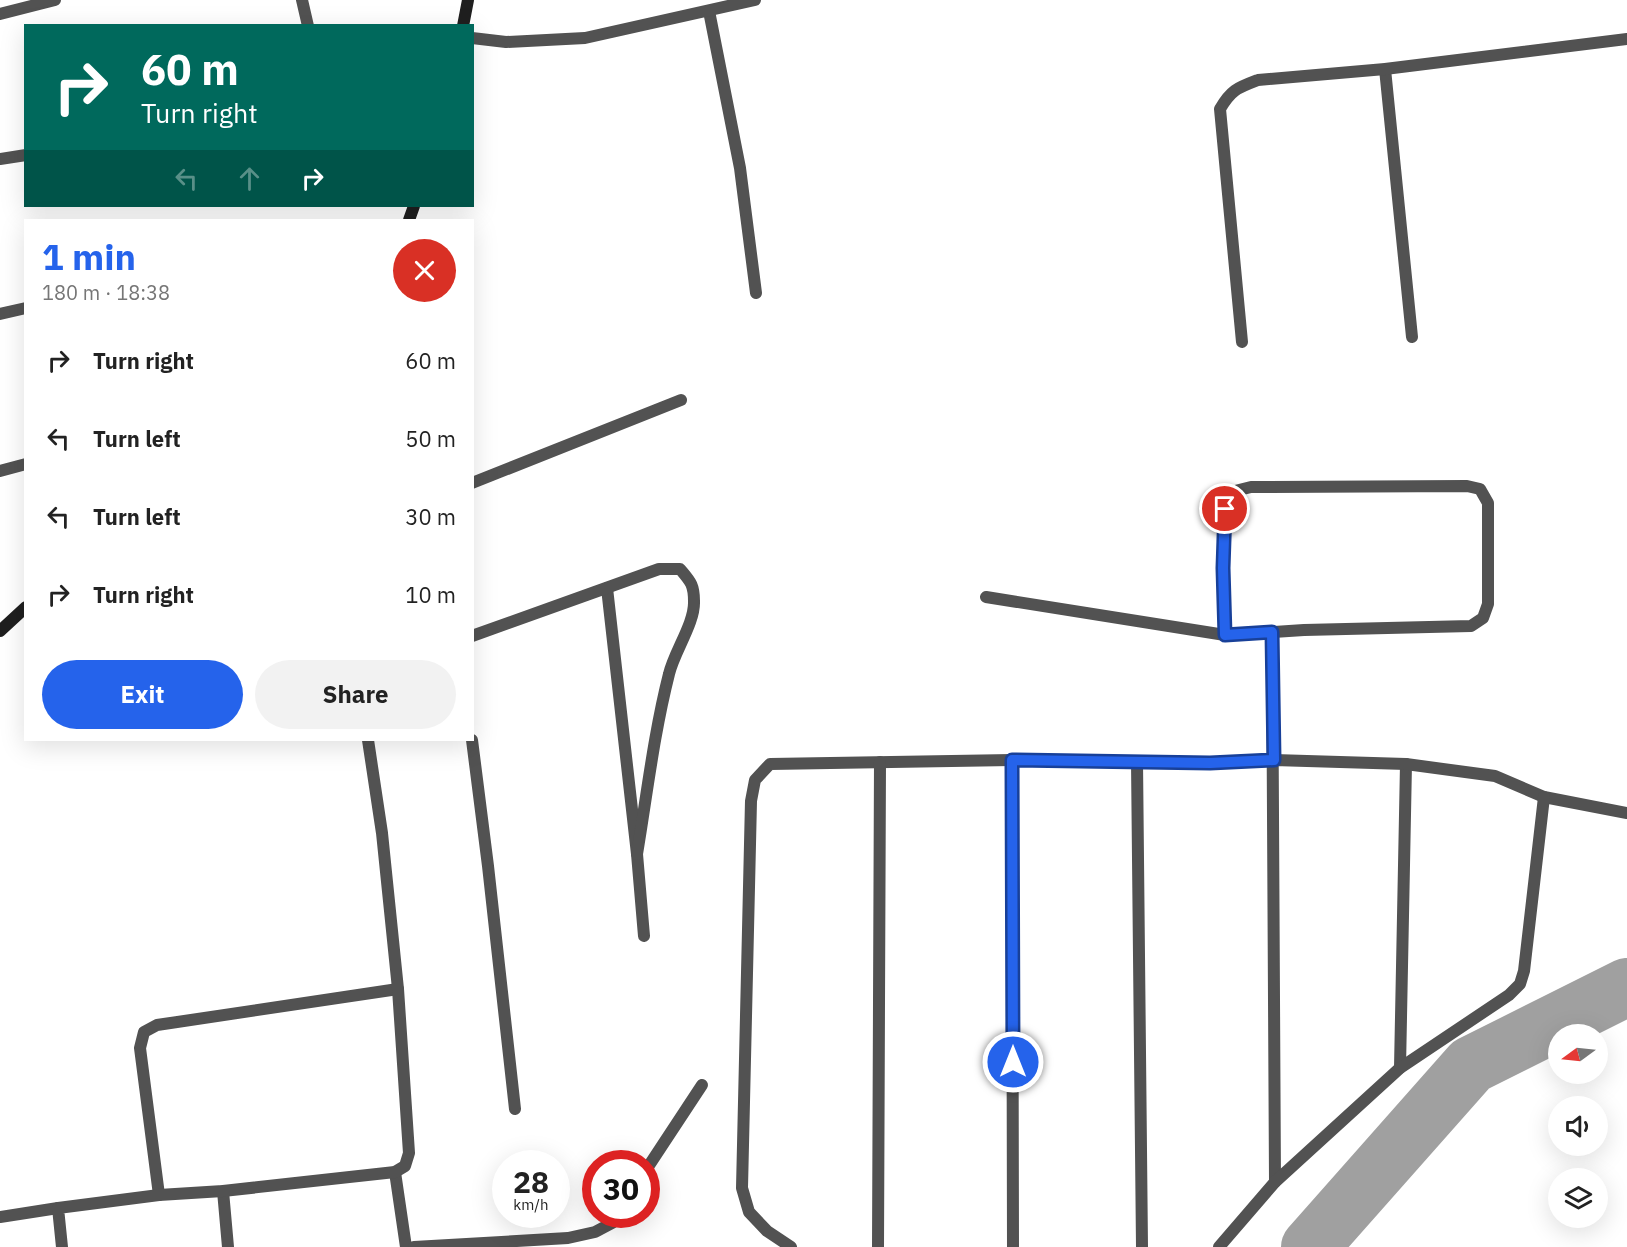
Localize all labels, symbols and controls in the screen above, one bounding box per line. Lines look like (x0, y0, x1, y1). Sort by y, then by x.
text: 60 m (141, 42, 239, 97)
icon: right (42, 48, 120, 126)
text: Turn right (141, 95, 258, 130)
icon: left (170, 162, 203, 195)
icon: ahead (233, 162, 266, 195)
icon: right (296, 162, 329, 195)
text: 1 min (42, 233, 136, 280)
button: close (393, 239, 456, 302)
text: 180 m · 18:38 (42, 279, 170, 306)
icon: right (42, 344, 75, 377)
text: Turn right (93, 346, 194, 375)
text: 60 m (405, 346, 456, 375)
icon: left (42, 422, 75, 455)
text: Turn left (93, 424, 181, 453)
text: 50 m (405, 424, 456, 453)
pin (1199, 483, 1250, 534)
icon: arrive (1208, 492, 1241, 525)
icon: left (42, 500, 75, 533)
text: Turn left (93, 502, 181, 531)
text: 30 m (405, 502, 456, 531)
icon: right (42, 578, 75, 611)
text: Turn right (93, 580, 194, 609)
text: 10 m (405, 580, 456, 609)
button: Exit (42, 660, 243, 729)
button: Share (255, 660, 456, 729)
north arrow (1548, 1024, 1608, 1084)
map controls (1548, 1024, 1608, 1228)
position arrow (981, 1030, 1045, 1094)
button: sound (1548, 1096, 1608, 1156)
speed limit sign: 30 (582, 1150, 660, 1228)
text: 28 (513, 1162, 549, 1201)
button: layers (1548, 1168, 1608, 1228)
text: km/h (513, 1195, 549, 1214)

